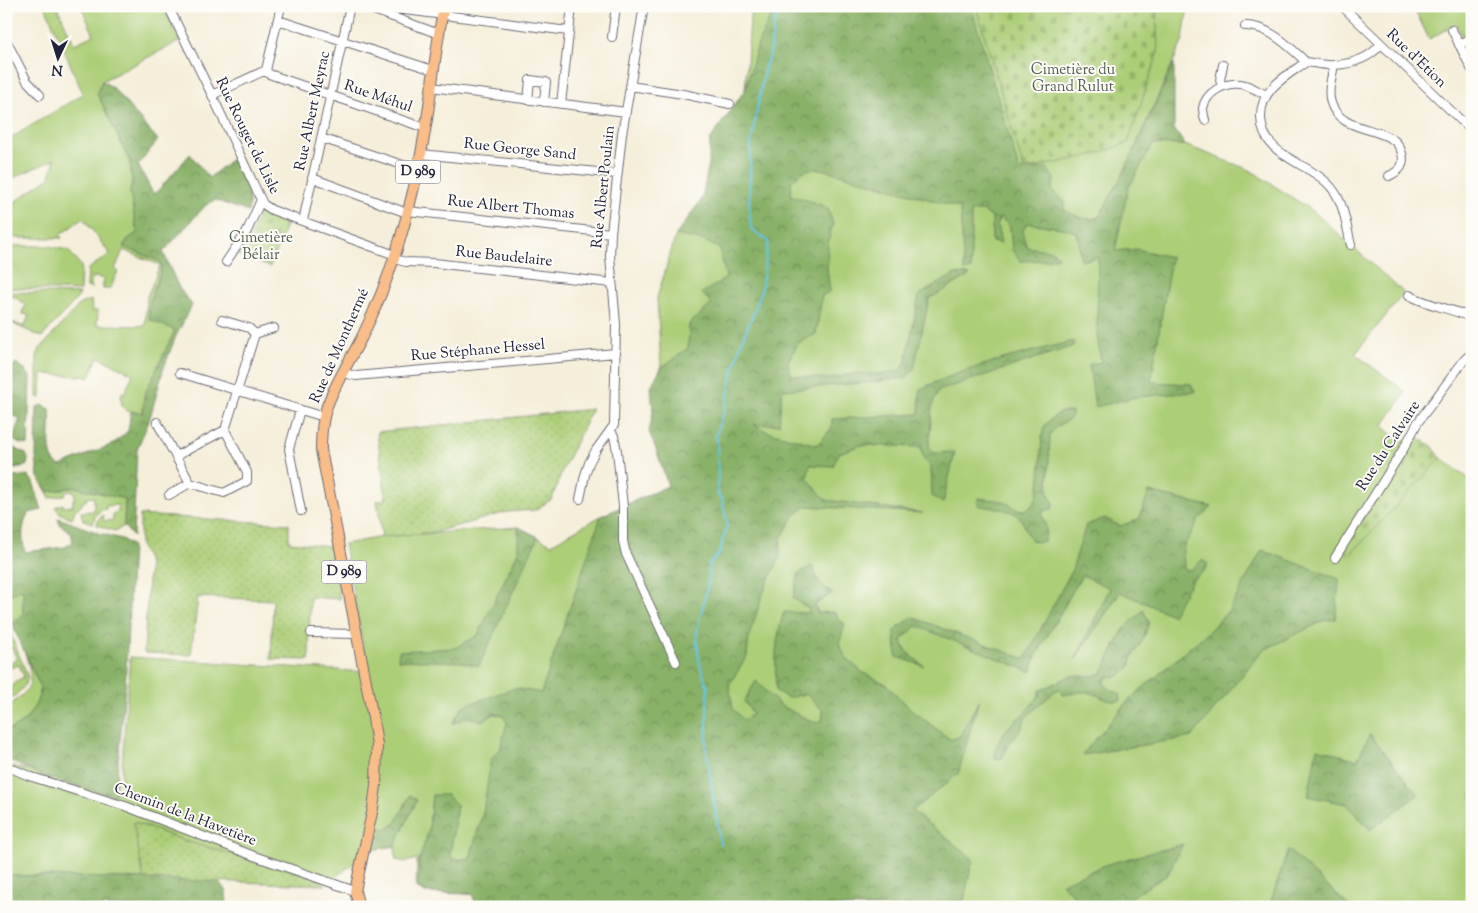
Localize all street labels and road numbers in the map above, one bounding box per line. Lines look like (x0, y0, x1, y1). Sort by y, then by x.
street label: Rue d'Etion (1381, 25, 1451, 93)
street label: Rue Albert Meyrac (290, 49, 336, 173)
street label: Rue Rouget de Lisle (210, 74, 284, 198)
street label: Rue Méhul (341, 75, 415, 119)
street label: Rue Albert Poulain (587, 124, 621, 250)
street label: Rue George Sand (463, 134, 578, 166)
road number: D 989 (396, 160, 440, 183)
street label: Rue Albert Thomas (447, 191, 576, 225)
street label: Rue Baudelaire (455, 241, 553, 273)
street label: Rue de Monthermé (305, 285, 375, 407)
street label: Rue Stéphane Hessel (410, 335, 546, 367)
street label: Rue du Calvaire (1352, 397, 1426, 495)
road number: D 989 (322, 560, 366, 584)
street label: Chemin de la Havetière (111, 778, 259, 852)

